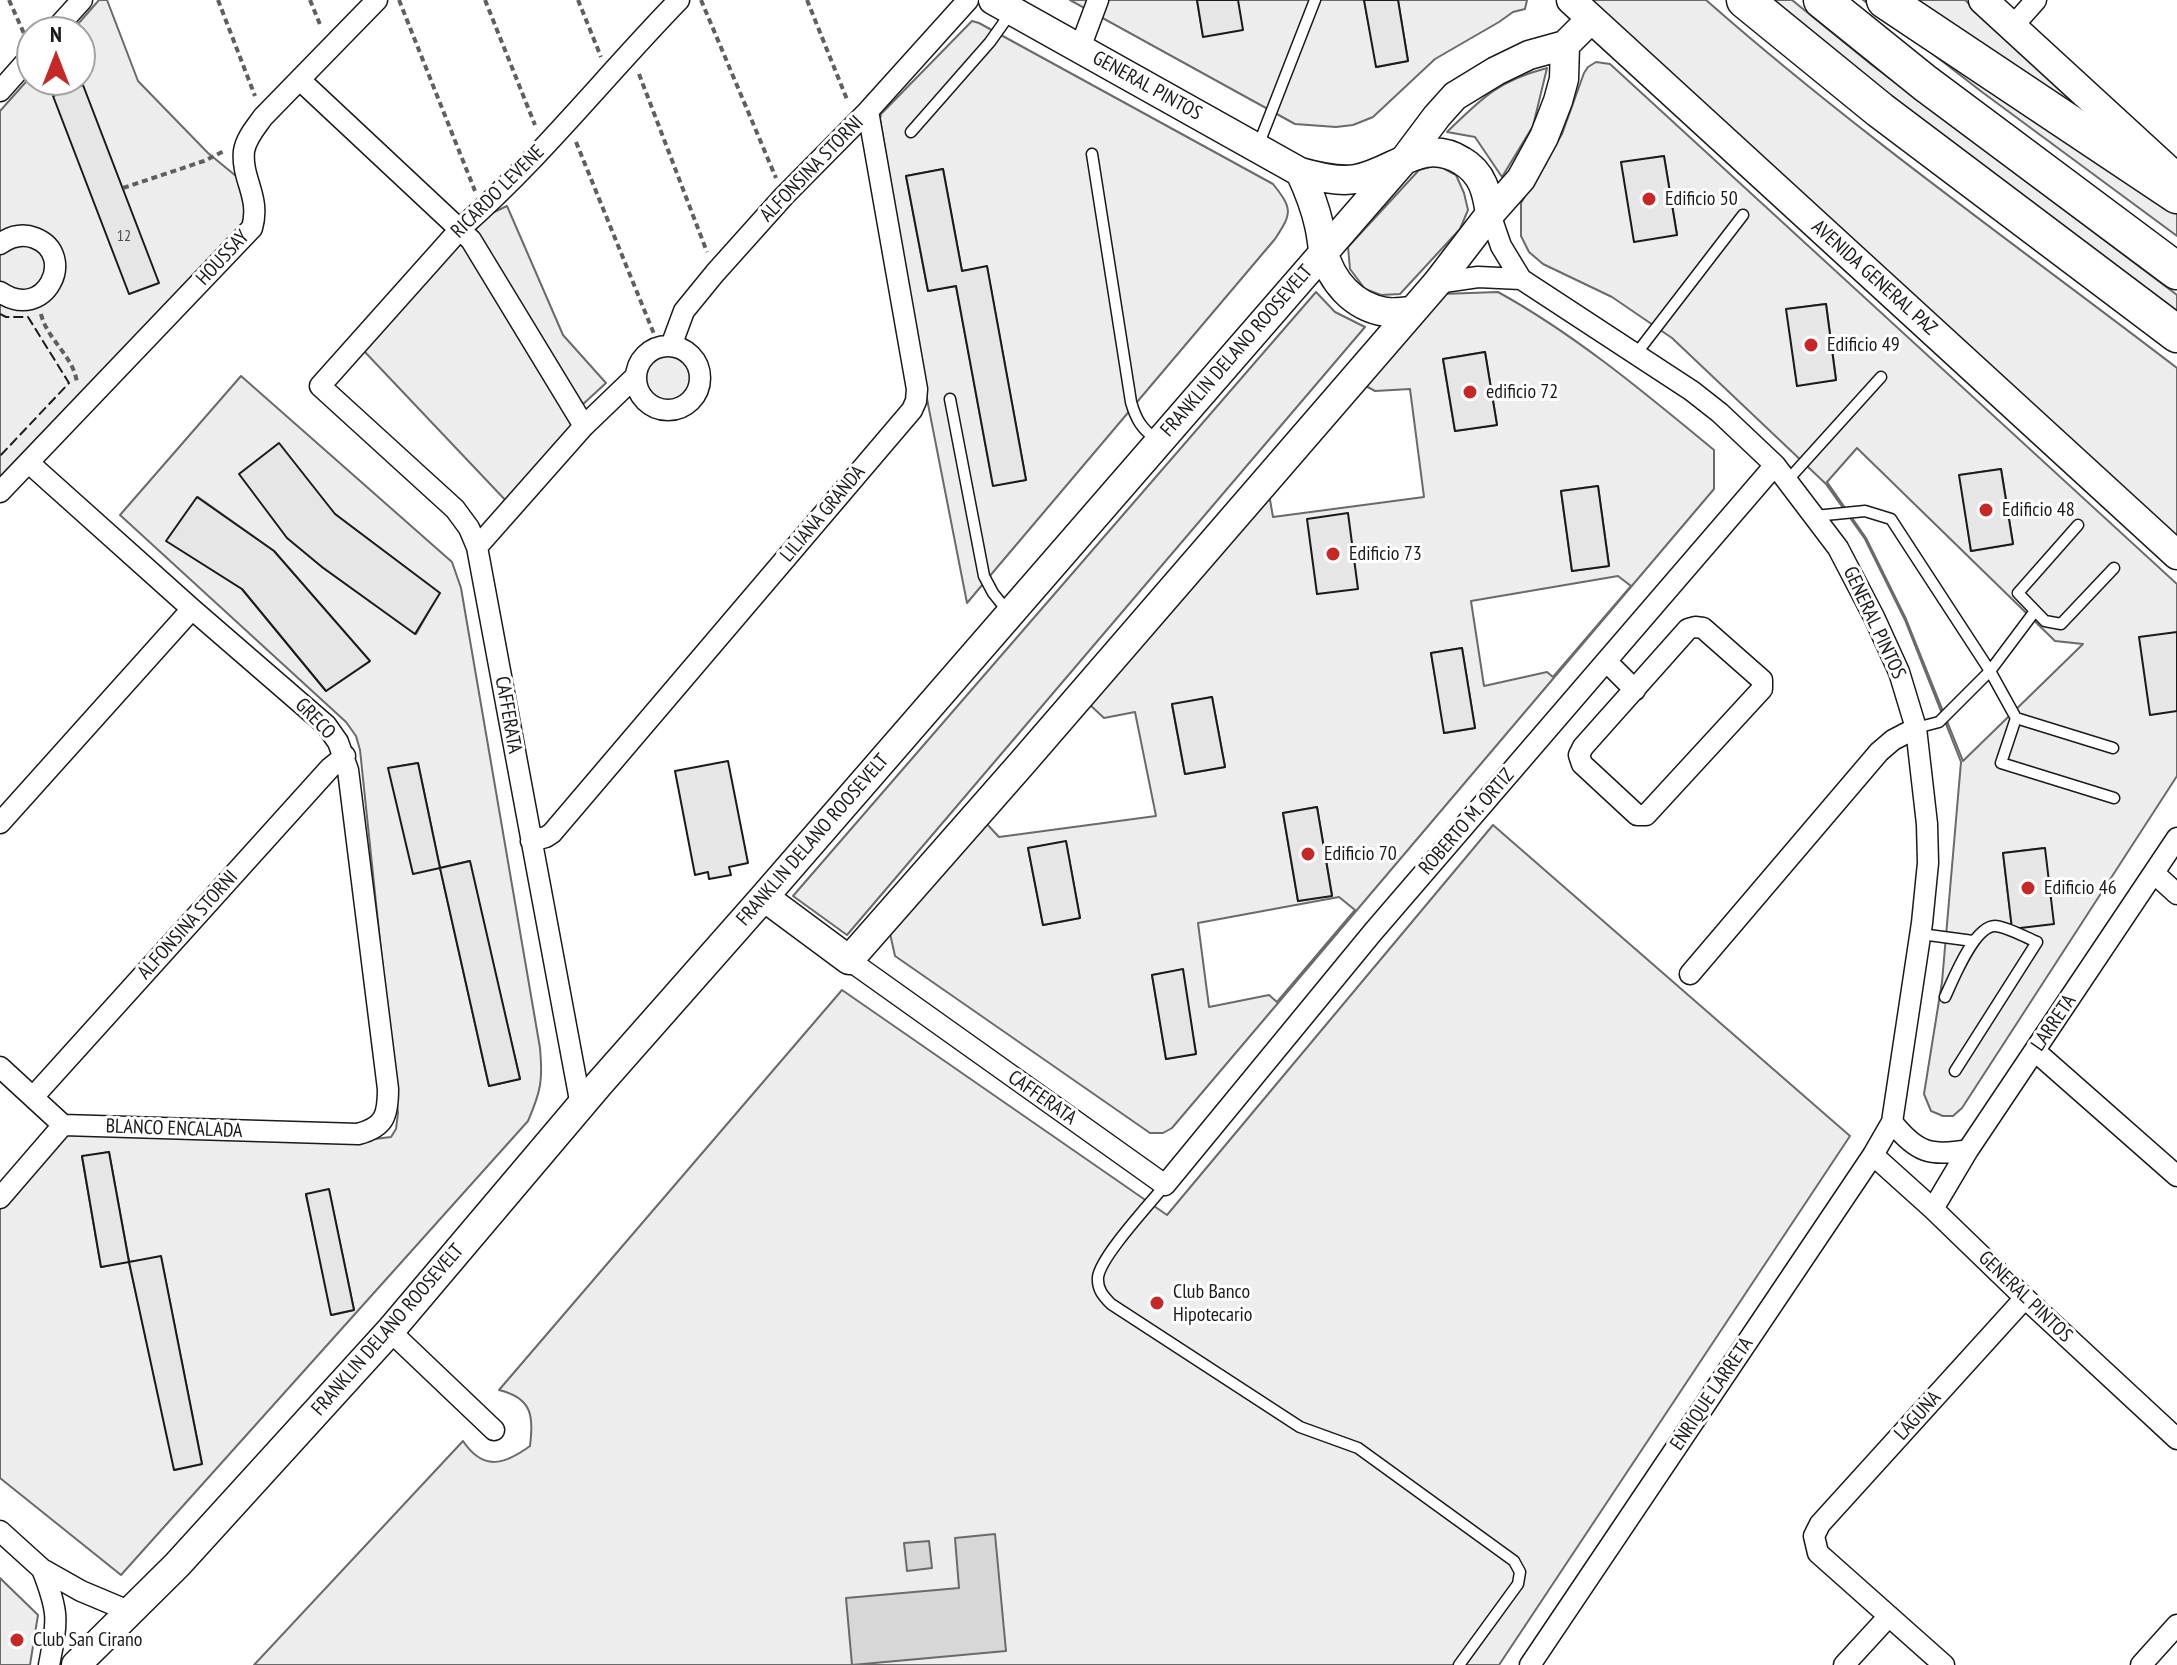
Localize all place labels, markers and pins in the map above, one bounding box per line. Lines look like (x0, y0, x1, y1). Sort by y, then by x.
place label: Edificio 50 (1665, 187, 1738, 211)
marker: Edificio 50 (1640, 190, 1658, 208)
place label: Edificio 49 (1827, 333, 1900, 357)
marker: Edificio 49 (1802, 336, 1820, 354)
place label: edificio 72 (1486, 380, 1558, 404)
marker: edificio 72 (1461, 383, 1479, 401)
place label: Edificio 48 (2002, 498, 2075, 522)
marker: Edificio 48 (1977, 501, 1995, 519)
place label: Edificio 73 (1349, 542, 1422, 566)
marker: Edificio 73 (1324, 545, 1342, 563)
place label: Edificio 70 (1324, 842, 1397, 866)
marker: Edificio 70 (1299, 845, 1317, 863)
place label: Edificio 46 (2044, 876, 2117, 900)
marker: Edificio 46 (2019, 879, 2037, 897)
place label: Club Banco Hipotecario (1173, 1280, 1252, 1327)
marker: Club Banco Hipotecario (1148, 1294, 1166, 1312)
place label: Club San Cirano (33, 1628, 142, 1652)
marker: Club San Cirano (8, 1631, 26, 1649)

